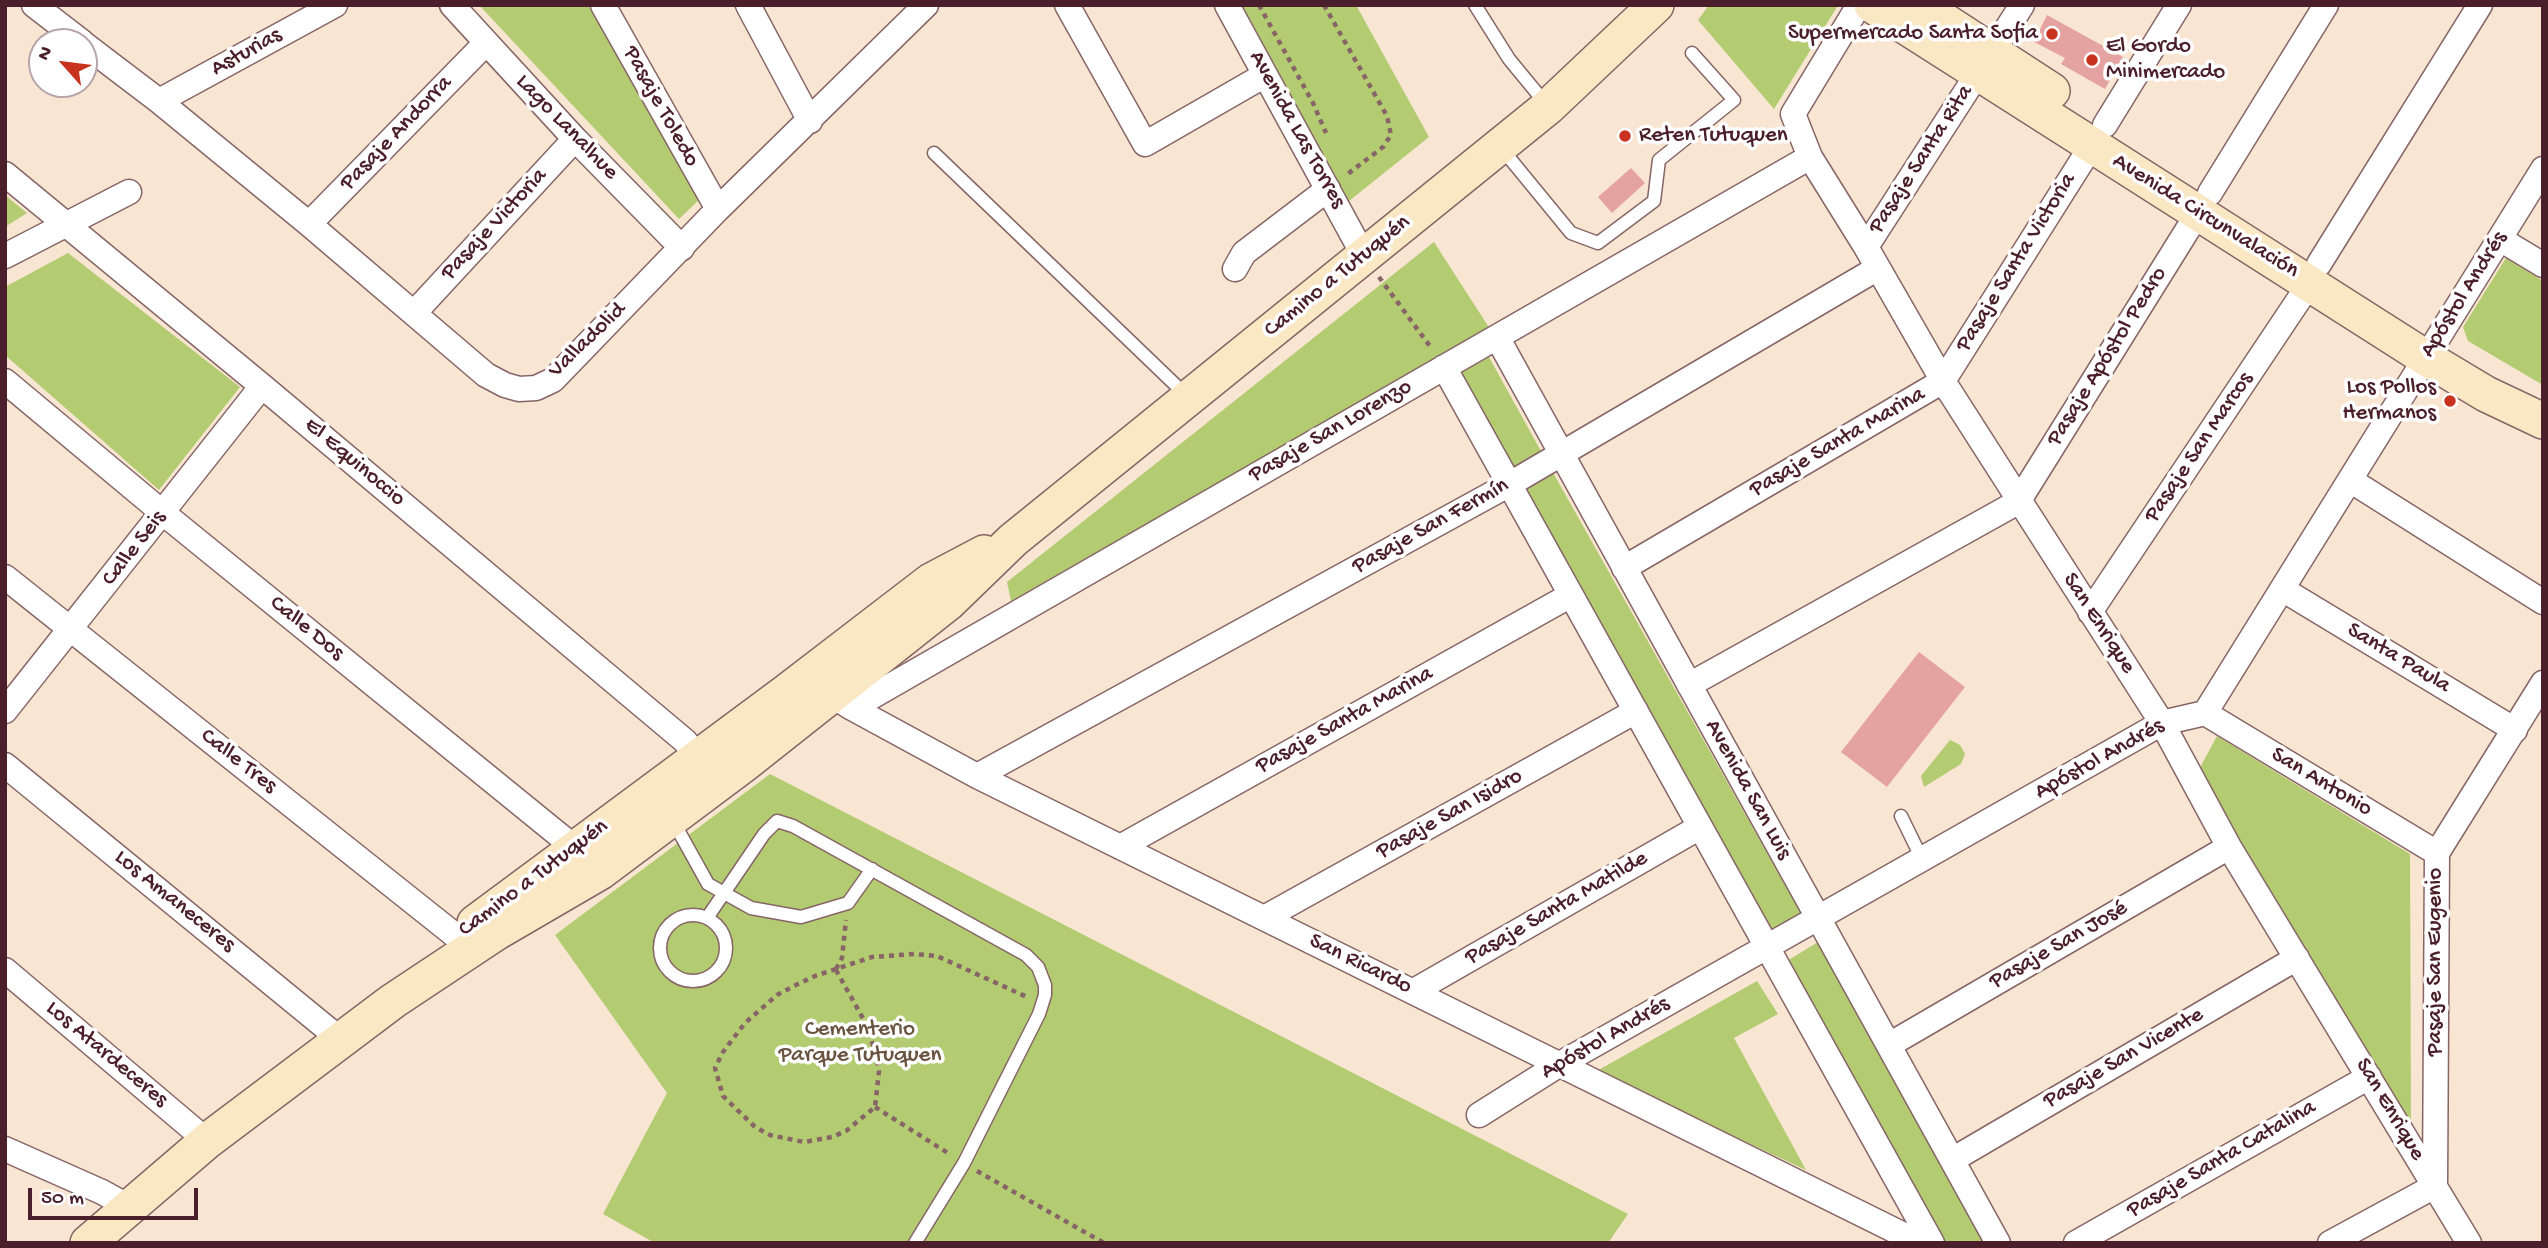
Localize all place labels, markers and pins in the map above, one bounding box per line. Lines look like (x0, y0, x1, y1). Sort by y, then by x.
place label: Supermercado Santa Sofia (1788, 20, 2038, 48)
marker: Supermercado Santa Sofia (2044, 26, 2060, 42)
place label: El Gordo Minimercado (2106, 33, 2225, 87)
marker: El Gordo Minimercado (2084, 52, 2100, 68)
place label: Reten Tutuquen (1639, 122, 1788, 150)
marker: Reten Tutuquen (1617, 128, 1633, 144)
place label: Los Pollos Hermanos (2342, 374, 2436, 428)
marker: Los Pollos Hermanos (2442, 393, 2458, 409)

